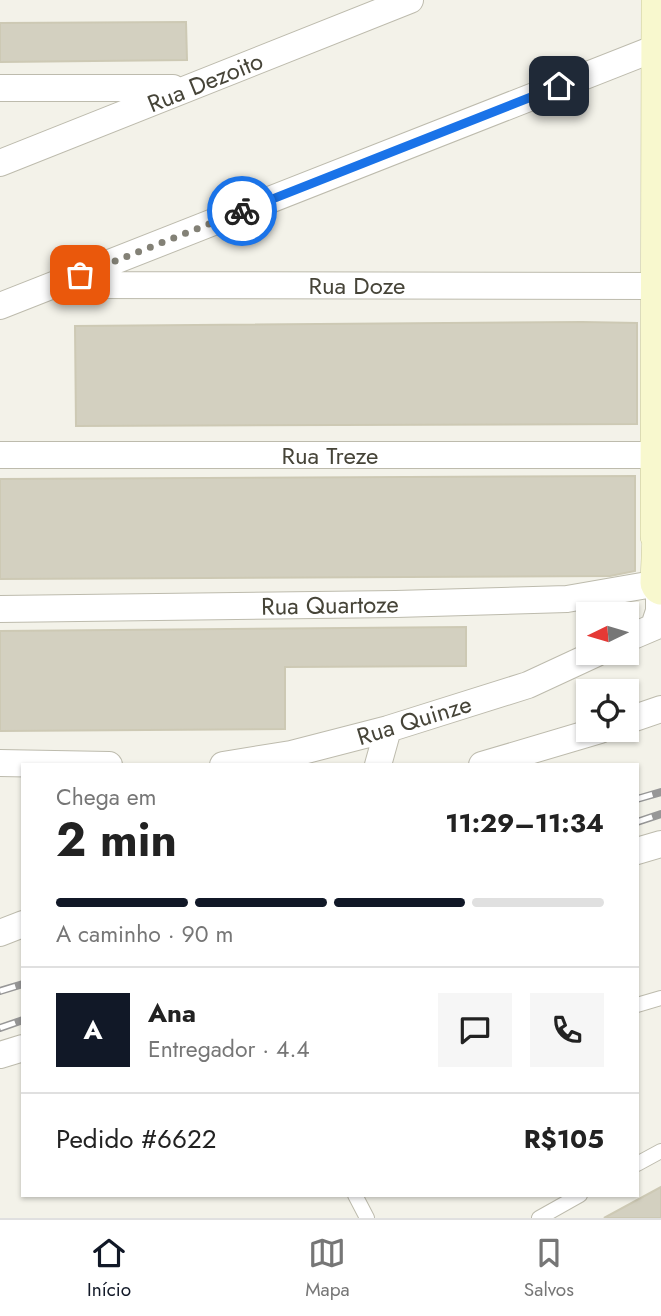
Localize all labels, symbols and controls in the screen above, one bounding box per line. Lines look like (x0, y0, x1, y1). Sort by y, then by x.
street label: Rua Dezoito (142, 43, 268, 121)
pin (529, 56, 589, 116)
icon: home (540, 67, 578, 105)
courier (207, 176, 277, 246)
icon: bike (223, 192, 261, 230)
pin (50, 245, 110, 305)
icon: bag (61, 256, 99, 294)
street label: Rua Doze (309, 268, 405, 303)
street label: Rua Treze (282, 438, 378, 473)
street label: Rua Quartoze (261, 586, 399, 624)
north arrow (576, 602, 639, 665)
map controls (576, 602, 639, 742)
button: locate (576, 679, 639, 742)
street label: Rua Quinze (352, 686, 476, 754)
text: Chega em (56, 780, 157, 814)
text: 11:29–11:34 (445, 804, 604, 842)
text: 2 min (56, 807, 177, 873)
text: A caminho · 90 m (56, 917, 233, 951)
button: chat (438, 993, 512, 1067)
button: phone (530, 993, 604, 1067)
text: Ana (148, 994, 196, 1032)
text: A (83, 1011, 103, 1049)
text: Entregador · 4.4 (148, 1032, 310, 1066)
text: Pedido #6622 (56, 1120, 217, 1158)
text: R$105 (524, 1120, 604, 1158)
tab: Início (87, 1234, 131, 1303)
tab: Mapa (305, 1234, 350, 1303)
tab: Salvos (524, 1234, 574, 1303)

